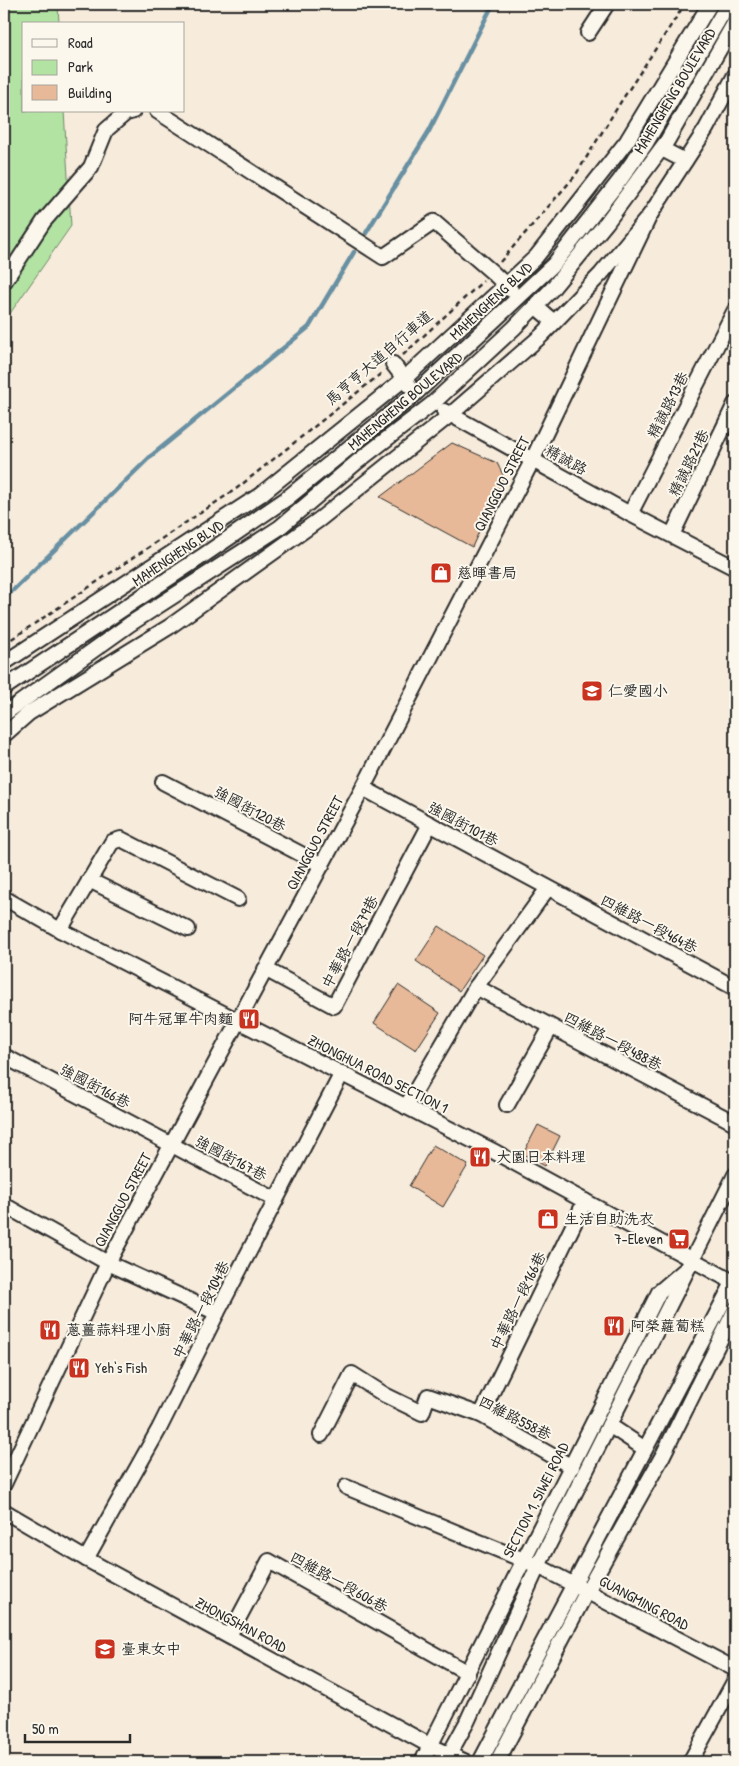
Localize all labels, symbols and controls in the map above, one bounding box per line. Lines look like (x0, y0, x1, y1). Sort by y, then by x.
legend (22, 22, 185, 112)
street label: MAHENGHENG BOULEVARD (629, 23, 721, 158)
text: Road (68, 32, 93, 53)
text: Park (68, 56, 93, 77)
text: Building (68, 82, 112, 103)
street label: MAHENGHENG BLVD (445, 256, 537, 344)
street label: 馬亨亨大道自行車道 (321, 305, 437, 410)
street label: MAHENGHENG BOULEVARD (343, 346, 467, 455)
street label: 精誠路13巷 (642, 368, 693, 442)
street label: 精誠路21巷 (663, 426, 714, 500)
street label: QIANGGUO STREET (469, 432, 535, 535)
street label: 精誠路 (541, 439, 591, 480)
street label: MAHENGHENG BLVD (128, 514, 228, 591)
shop icon: 慈暉書局 (429, 561, 453, 585)
place label: 慈暉書局 (457, 562, 517, 583)
school or university icon: 仁愛國小 (580, 679, 604, 703)
place label: 仁愛國小 (608, 680, 668, 701)
street label: 強國街120巷 (210, 781, 290, 836)
street label: QIANGGUO STREET (281, 791, 349, 894)
street label: 強國街101巷 (424, 796, 502, 851)
street label: 四維路一段464巷 (597, 889, 702, 958)
street label: 中華路一段79巷 (316, 891, 383, 992)
street label: 四維路一段488巷 (560, 1006, 666, 1075)
restaurant icon: 阿牛冠軍牛肉麵 (237, 1007, 261, 1031)
place label: 阿牛冠軍牛肉麵 (128, 1008, 233, 1029)
street label: ZHONGHUA ROAD SECTION 1 (305, 1029, 452, 1118)
street label: 強國街166巷 (56, 1058, 134, 1113)
street label: 強國街167巷 (191, 1130, 271, 1185)
restaurant icon: 大園日本料理 (468, 1145, 492, 1169)
place label: 大園日本料理 (496, 1146, 586, 1167)
street label: QIANGGUO STREET (89, 1148, 157, 1251)
shop icon: 生活自助洗衣 (536, 1207, 560, 1231)
place label: 生活自助洗衣 (564, 1208, 654, 1229)
supermarket icon: 7-Eleven (667, 1227, 691, 1251)
place label: 7-Eleven (614, 1228, 663, 1249)
street label: 中華路一段166巷 (485, 1248, 551, 1354)
street label: 中華路一段104巷 (167, 1257, 234, 1363)
restaurant icon: 阿榮蘿蔔糕 (602, 1314, 626, 1338)
place label: 阿榮蘿蔔糕 (630, 1315, 705, 1336)
restaurant icon: 蔥薑蒜料理小廚 (38, 1318, 62, 1342)
place label: 蔥薑蒜料理小廚 (66, 1319, 171, 1340)
restaurant icon: Yeh‘s Fish (67, 1356, 91, 1380)
place label: Yeh‘s Fish (95, 1357, 147, 1378)
street label: 四維路558巷 (475, 1390, 555, 1445)
street label: SECTION 1, SIWEI ROAD (497, 1438, 574, 1561)
street label: 四維路一段606巷 (287, 1546, 392, 1617)
street label: GUANGMING ROAD (596, 1570, 693, 1635)
street label: ZHONGSHAN ROAD (192, 1592, 291, 1658)
school or university icon: 臺東女中 (93, 1637, 117, 1661)
place label: 臺東女中 (121, 1638, 181, 1659)
scale bar (25, 1711, 130, 1743)
text: 50 m (32, 1718, 59, 1739)

